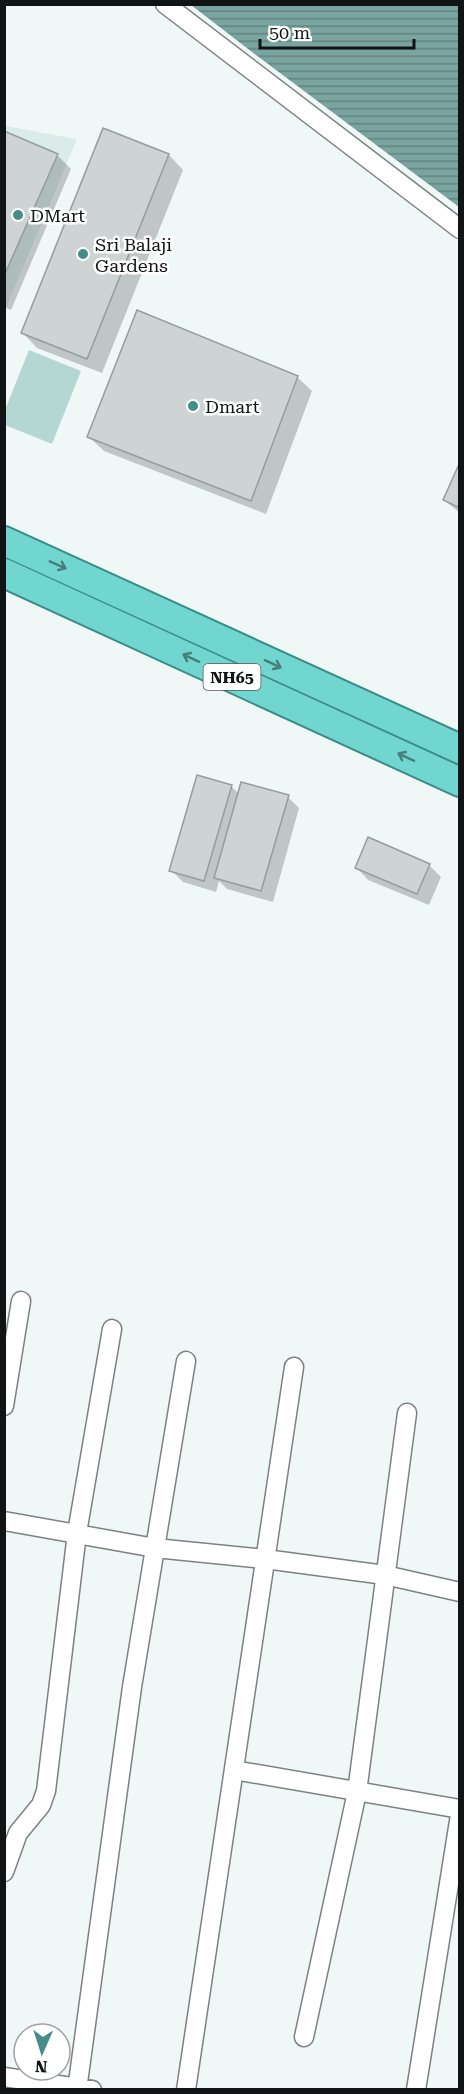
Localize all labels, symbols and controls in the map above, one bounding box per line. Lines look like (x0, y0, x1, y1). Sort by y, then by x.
scale bar (260, 12, 414, 50)
text: 50 m (269, 22, 310, 43)
place label: DMart (30, 205, 85, 226)
marker: DMart (11, 208, 25, 222)
place label: Sri Balaji Gardens (95, 234, 172, 276)
marker: Sri Balaji Gardens (76, 247, 90, 261)
place label: Dmart (205, 396, 260, 417)
marker: Dmart (186, 399, 200, 413)
one-way arrow (49, 560, 67, 571)
one-way arrow (183, 651, 201, 663)
one-way arrow (264, 658, 282, 670)
road number: NH65 (204, 664, 260, 690)
one-way arrow (398, 751, 416, 762)
north arrow (12, 2022, 72, 2082)
text: N (35, 2057, 48, 2076)

